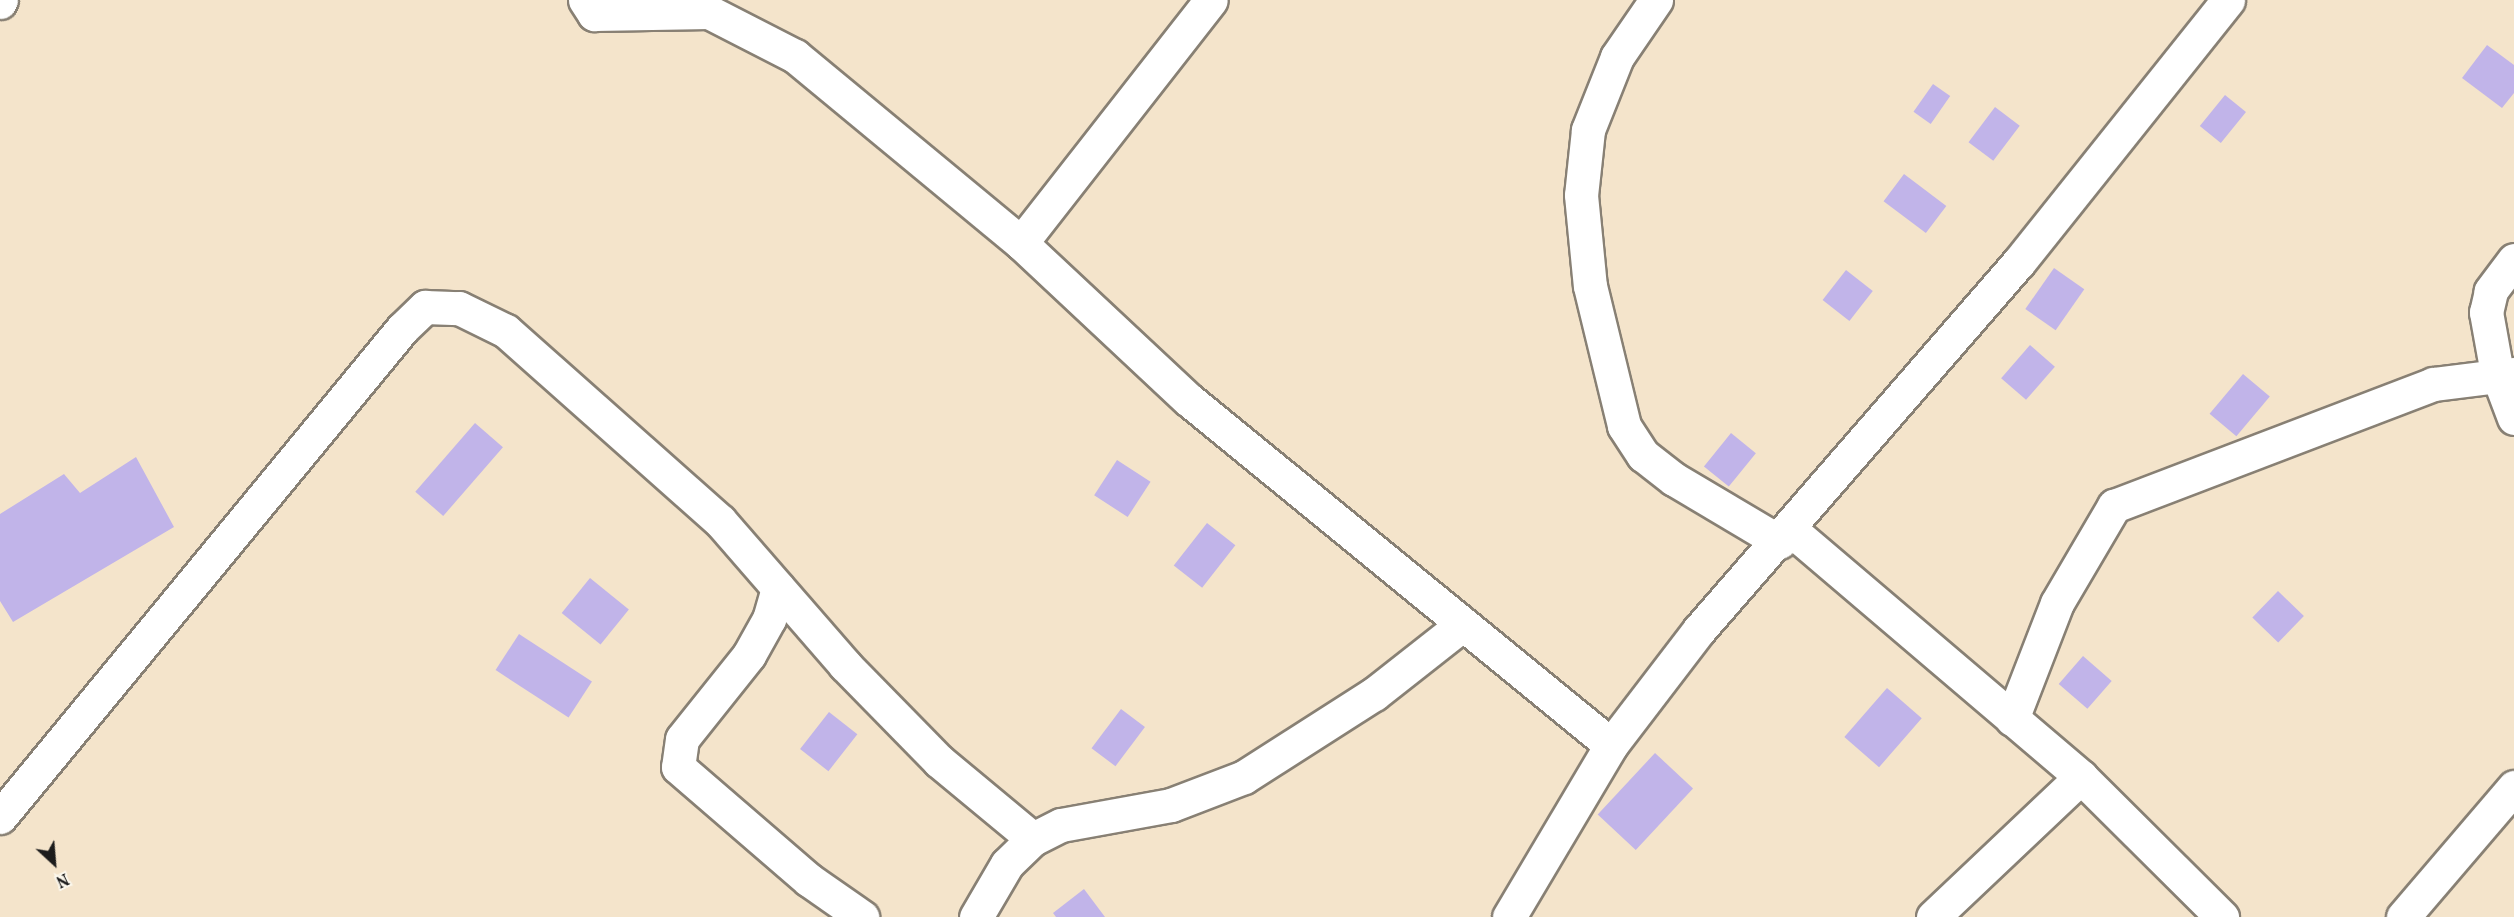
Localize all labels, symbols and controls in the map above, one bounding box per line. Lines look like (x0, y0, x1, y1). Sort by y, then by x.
north arrow (24, 833, 84, 893)
text: N (52, 867, 72, 892)

